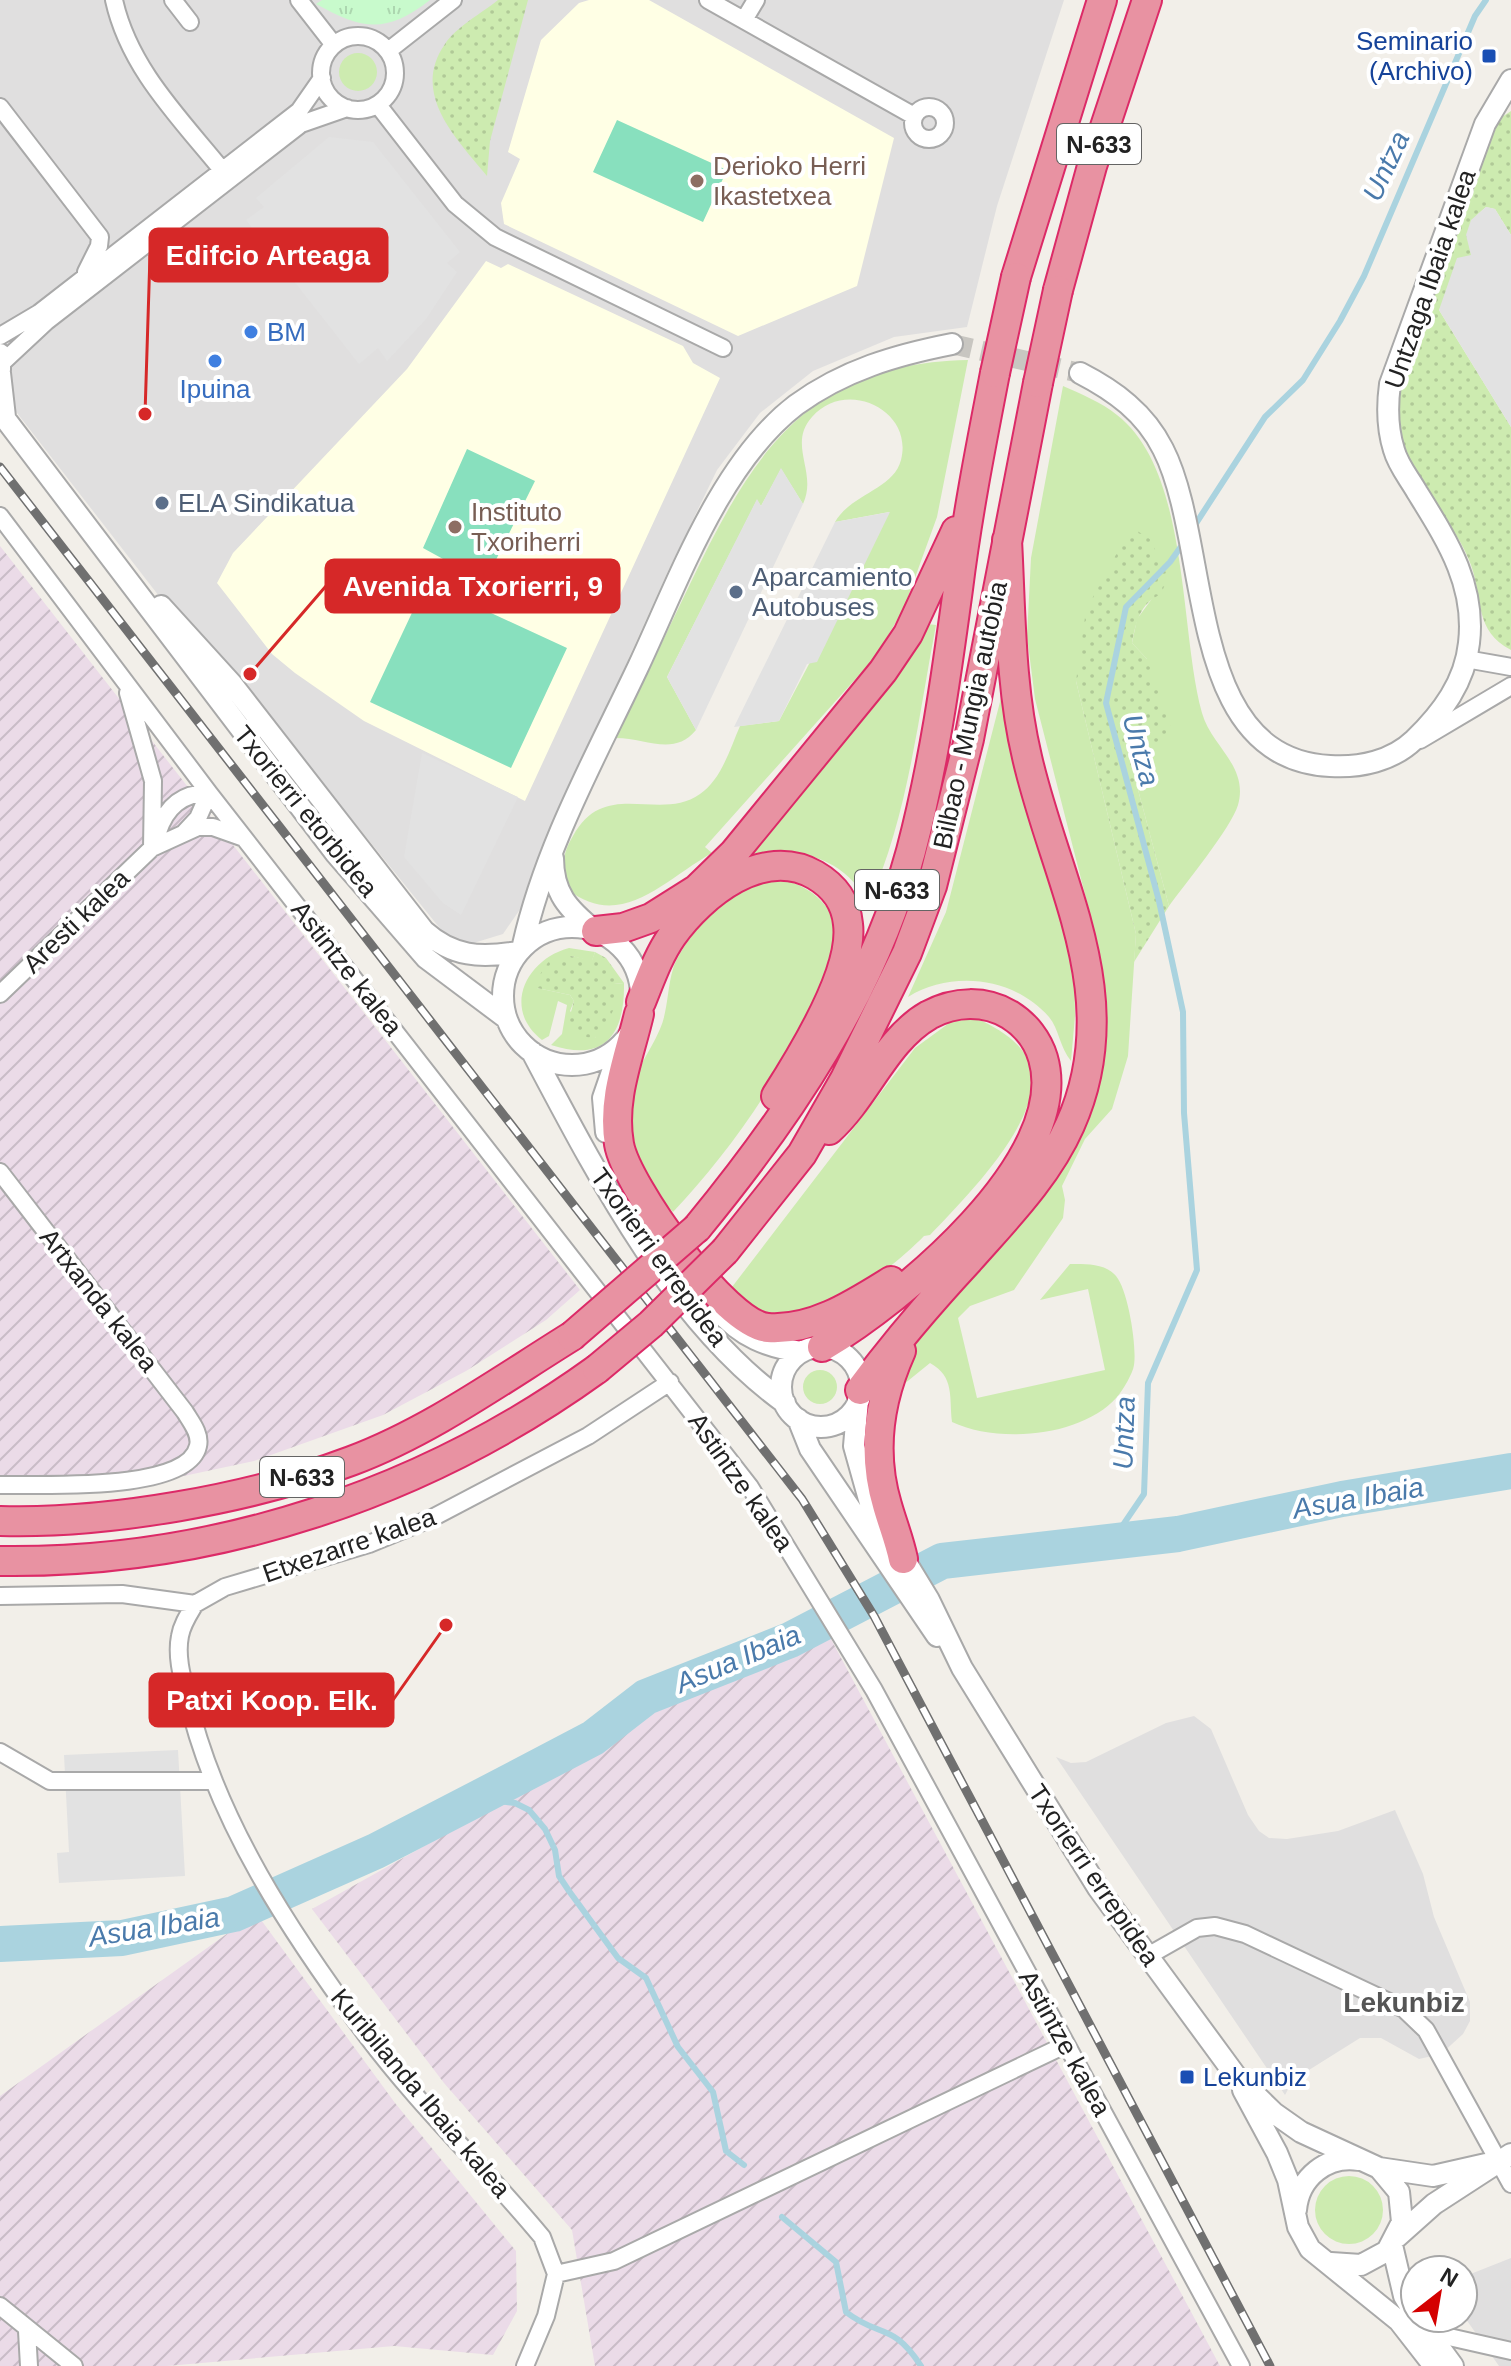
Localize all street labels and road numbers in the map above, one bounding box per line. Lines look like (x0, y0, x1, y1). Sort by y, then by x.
road number: N-633 (1057, 124, 1141, 164)
street label: Untzaga Ibaia kalea (1378, 165, 1482, 393)
street label: Bilbao - Mungia autobia (927, 578, 1013, 852)
street label: Txorierri etorbidea (228, 720, 384, 903)
street label: Aresti kalea (17, 863, 136, 979)
road number: N-633 (855, 870, 939, 910)
street label: Astintze kalea (285, 895, 409, 1041)
street label: Txorierri errepidea (584, 1162, 734, 1352)
street label: Artxanda kalea (34, 1222, 165, 1378)
street label: Astintze kalea (682, 1407, 800, 1557)
road number: N-633 (260, 1457, 344, 1497)
street label: Etxezarre kalea (259, 1501, 440, 1589)
street label: Txorierri errepidea (1022, 1779, 1166, 1972)
street label: Astintze kalea (1013, 1965, 1118, 2122)
street label: Kuribilanda Ibaia kalea (325, 1983, 517, 2204)

